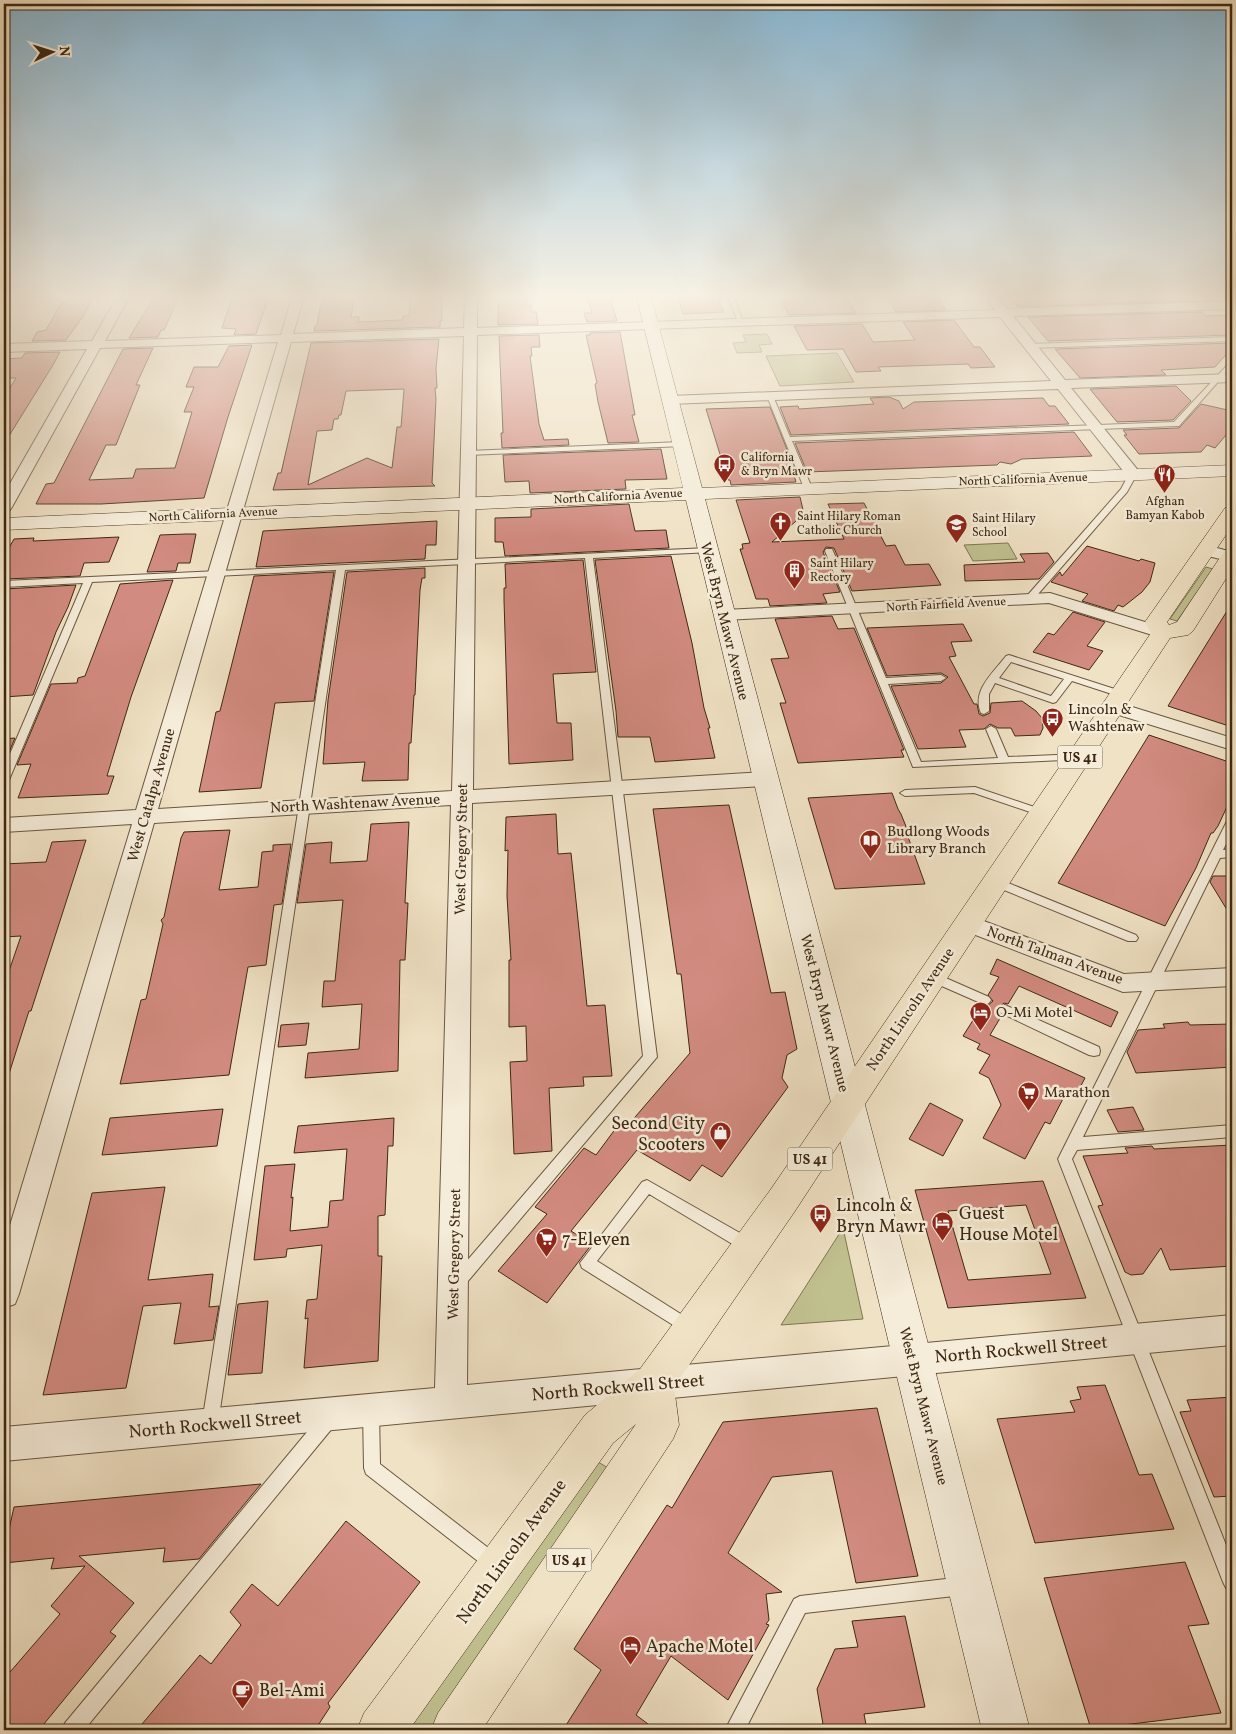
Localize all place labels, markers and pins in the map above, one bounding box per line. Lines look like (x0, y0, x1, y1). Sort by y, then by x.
place label: California & Bryn Mawr (741, 450, 812, 480)
bus stop icon: California & Bryn Mawr (713, 452, 737, 483)
restaurant icon: Afghan Bamyan Kabob (1153, 462, 1177, 493)
place label: Afghan Bamyan Kabob (1125, 494, 1205, 524)
place label: Saint Hilary Roman Catholic Church (797, 509, 901, 539)
church icon: Saint Hilary Roman Catholic Church (769, 511, 793, 542)
place label: Saint Hilary School (972, 511, 1036, 541)
school or university icon: Saint Hilary School (944, 513, 968, 544)
place label: Saint Hilary Rectory (810, 556, 874, 586)
building icon: Saint Hilary Rectory (782, 558, 806, 589)
place label: Lincoln & Washtenaw (1068, 700, 1145, 738)
bus stop icon: Lincoln & Washtenaw (1040, 706, 1064, 737)
place label: Budlong Woods Library Branch (887, 822, 990, 860)
library icon: Budlong Woods Library Branch (859, 828, 883, 859)
hotel icon: O-Mi Motel (968, 1000, 992, 1031)
place label: O-Mi Motel (996, 1003, 1073, 1024)
supermarket icon: Marathon (1016, 1080, 1040, 1111)
place label: Marathon (1044, 1083, 1110, 1104)
place label: Second City Scooters (611, 1112, 705, 1158)
shop icon: Second City Scooters (709, 1121, 733, 1152)
place label: Lincoln & Bryn Mawr (836, 1194, 926, 1240)
place label: Guest House Motel (959, 1202, 1058, 1248)
bus stop icon: Lincoln & Bryn Mawr (808, 1203, 832, 1234)
hotel icon: Guest House Motel (931, 1211, 955, 1242)
supermarket icon: 7-Eleven (534, 1227, 558, 1258)
place label: 7-Eleven (562, 1228, 630, 1253)
hotel icon: Apache Motel (618, 1634, 642, 1665)
place label: Apache Motel (646, 1635, 754, 1660)
cafe icon: Bel-Ami (231, 1678, 255, 1709)
place label: Bel-Ami (259, 1679, 325, 1704)

